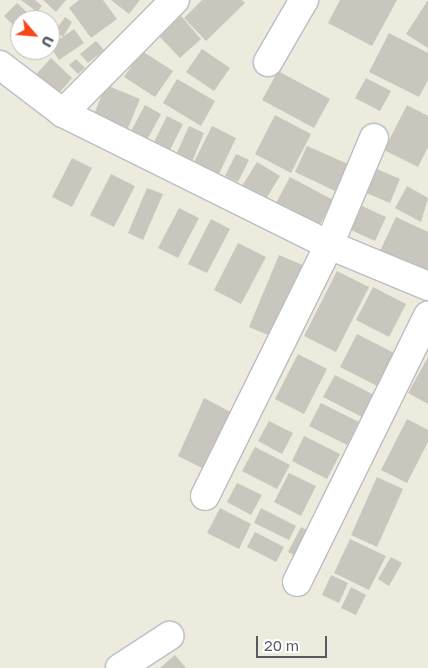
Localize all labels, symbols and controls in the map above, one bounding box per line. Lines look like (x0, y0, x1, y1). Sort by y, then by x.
north arrow (10, 10, 60, 60)
text: U (38, 33, 58, 50)
scale bar (258, 626, 329, 658)
text: 20 m (264, 636, 299, 654)

